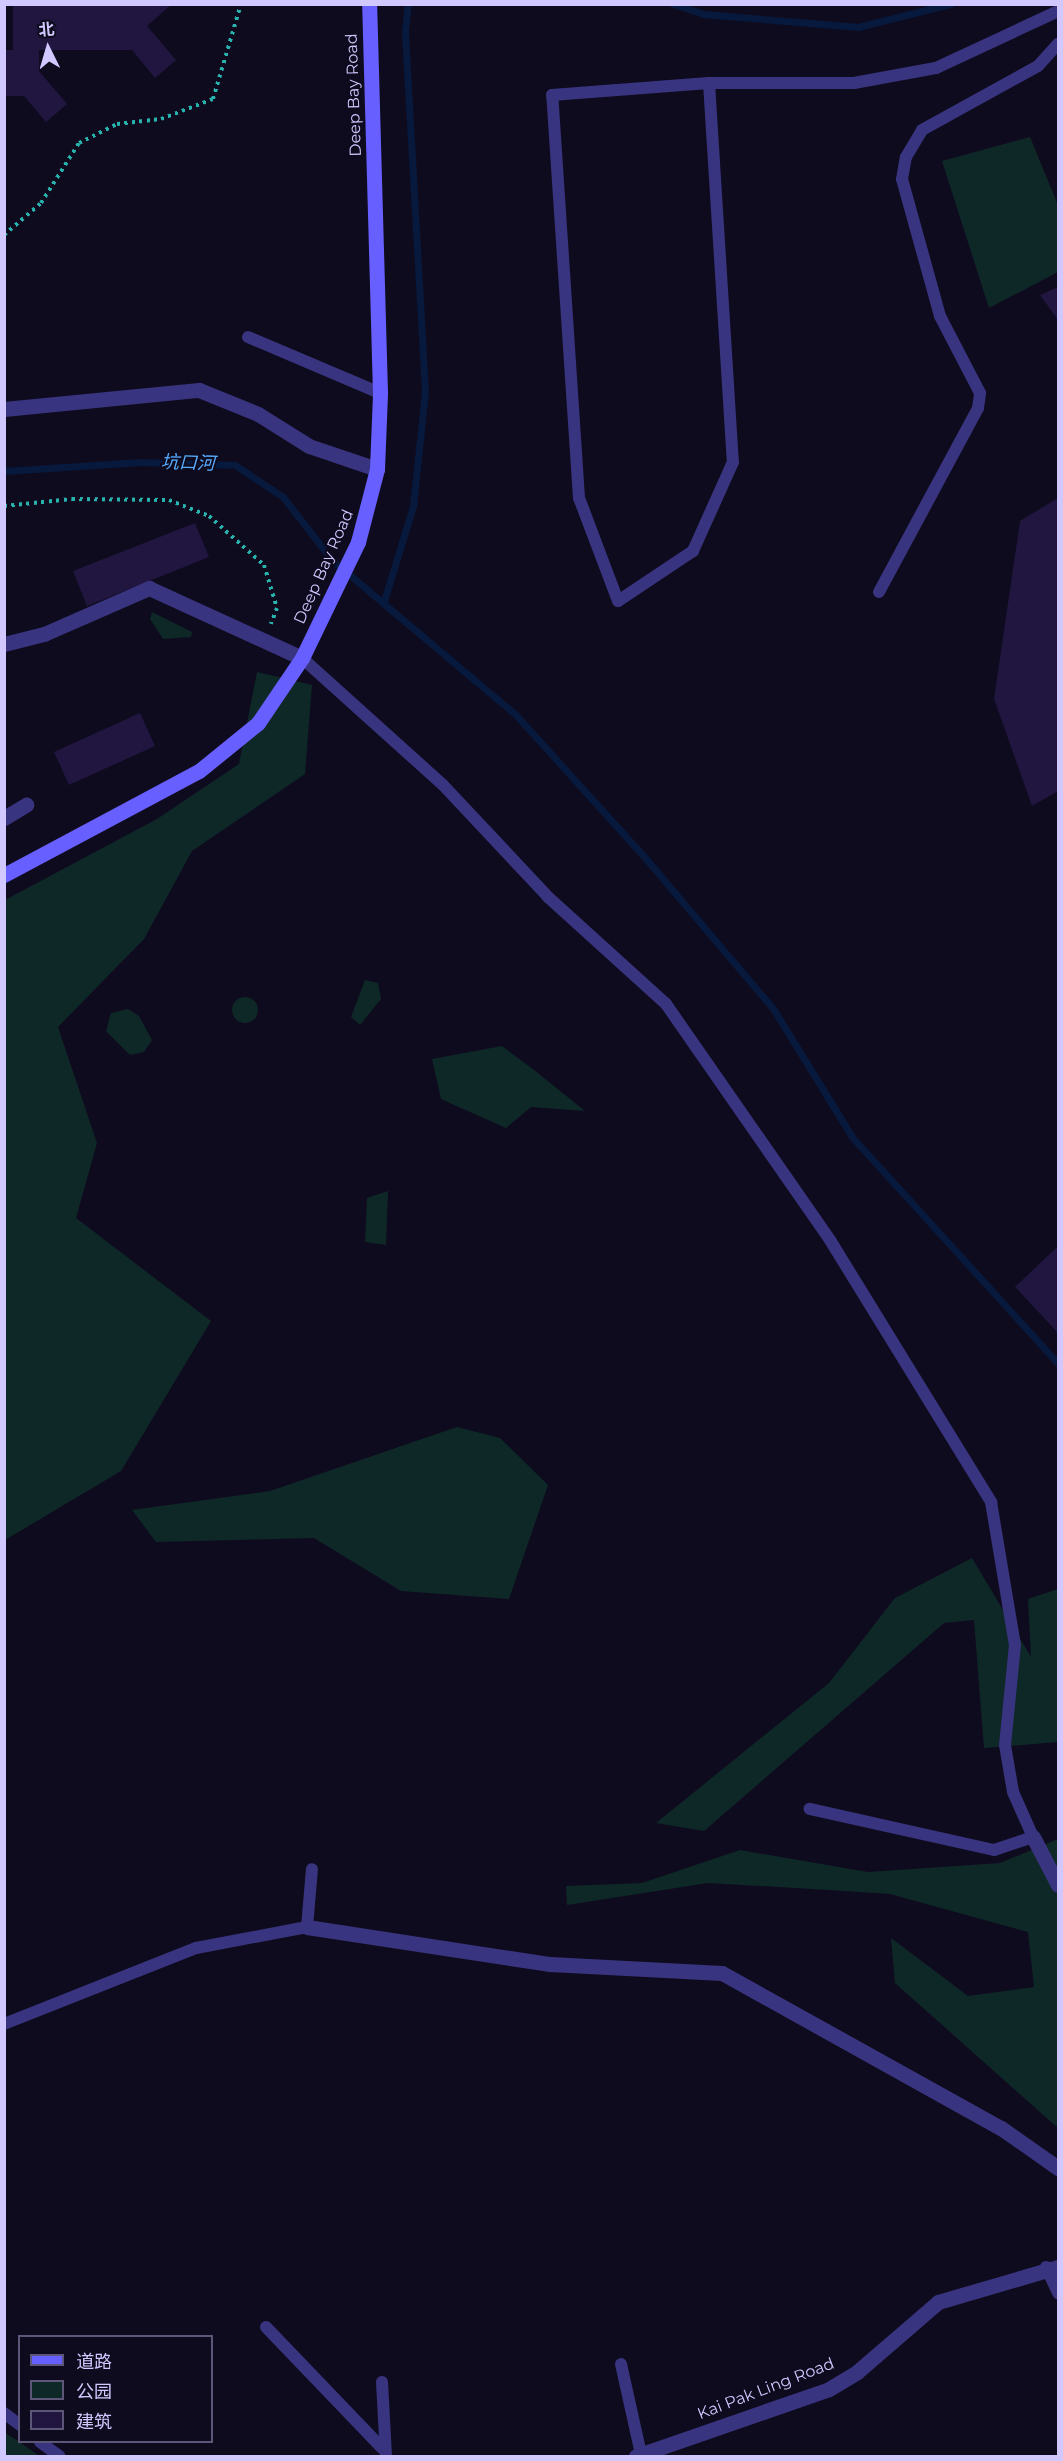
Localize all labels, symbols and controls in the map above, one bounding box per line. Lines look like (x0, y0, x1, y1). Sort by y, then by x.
north arrow (18, 18, 78, 78)
text: 北 (38, 19, 55, 40)
street label: Deep Bay Road (342, 33, 366, 157)
water label: 坑口河 (161, 451, 215, 475)
street label: Deep Bay Road (290, 507, 358, 627)
legend (18, 2335, 213, 2443)
text: 道路 (76, 2351, 112, 2373)
street label: Kai Pak Ling Road (695, 2354, 837, 2424)
text: 公园 (76, 2381, 112, 2403)
text: 建筑 (76, 2411, 112, 2433)

